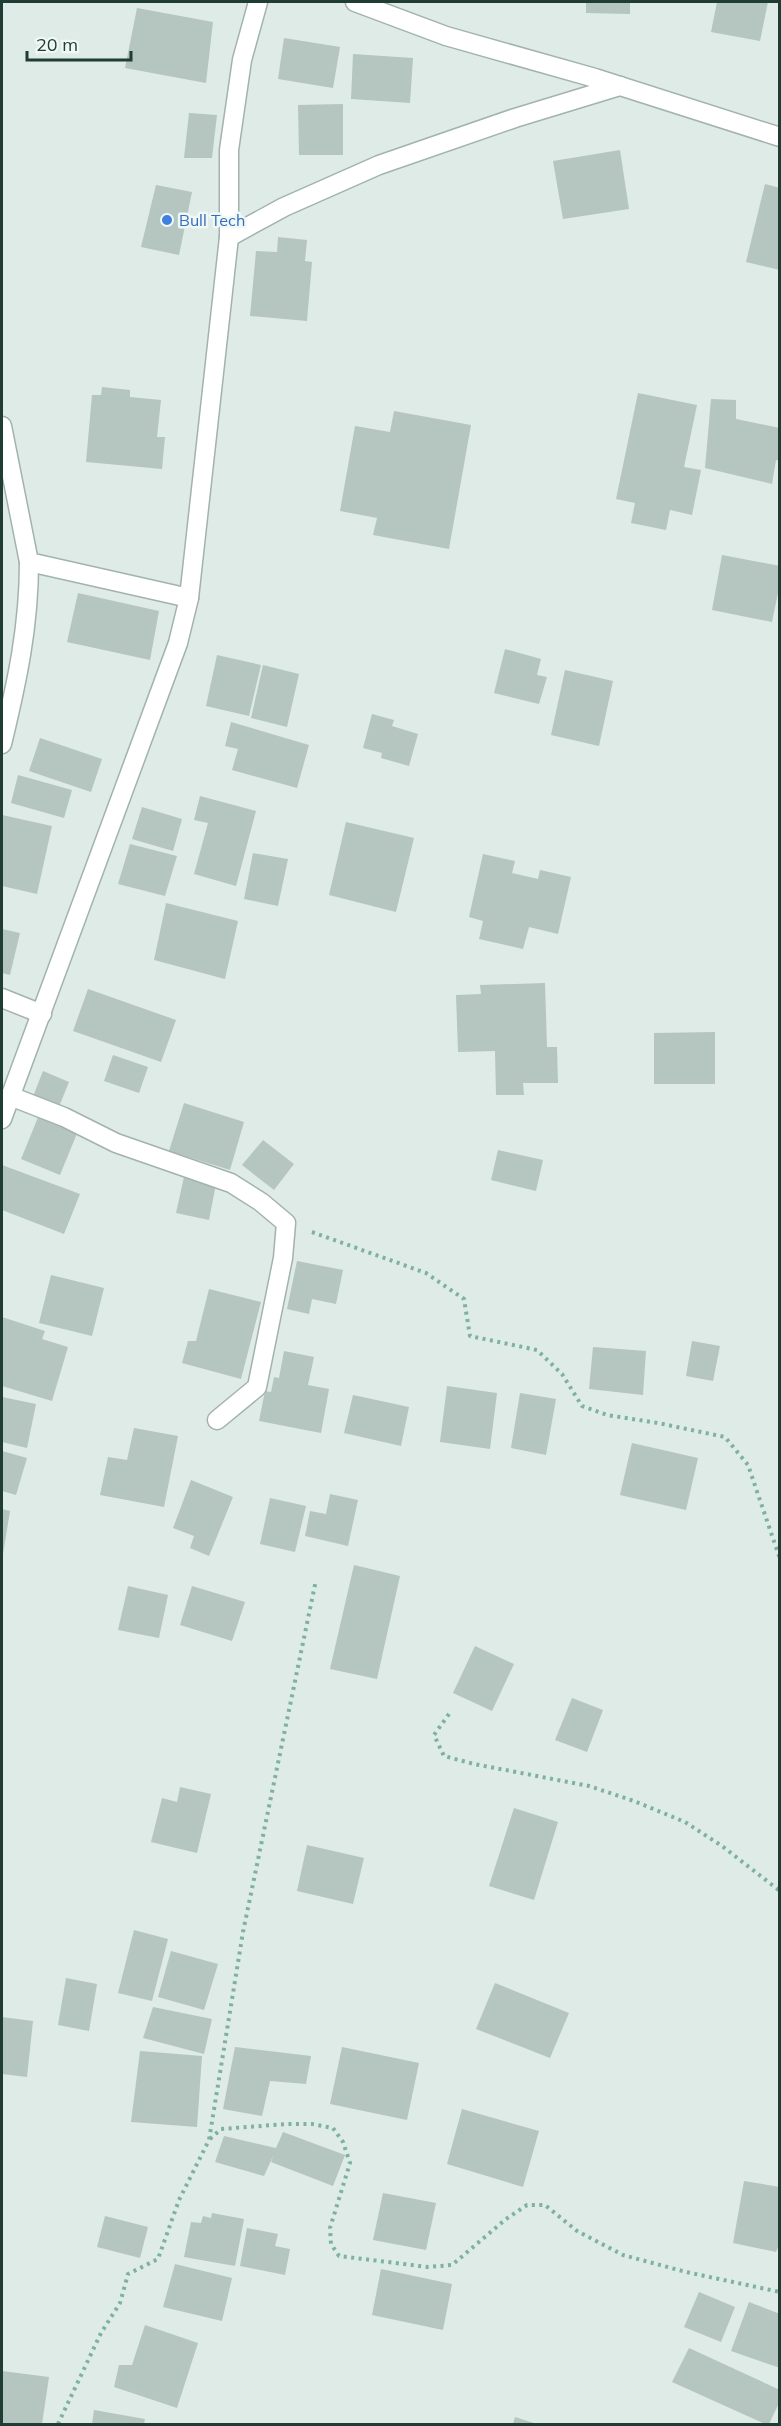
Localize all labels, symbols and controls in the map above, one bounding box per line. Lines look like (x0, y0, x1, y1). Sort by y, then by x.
scale bar (27, 24, 130, 62)
text: 20 m (36, 33, 78, 56)
place label: Bull Tech (179, 210, 245, 230)
marker: Bull Tech (160, 213, 174, 227)

